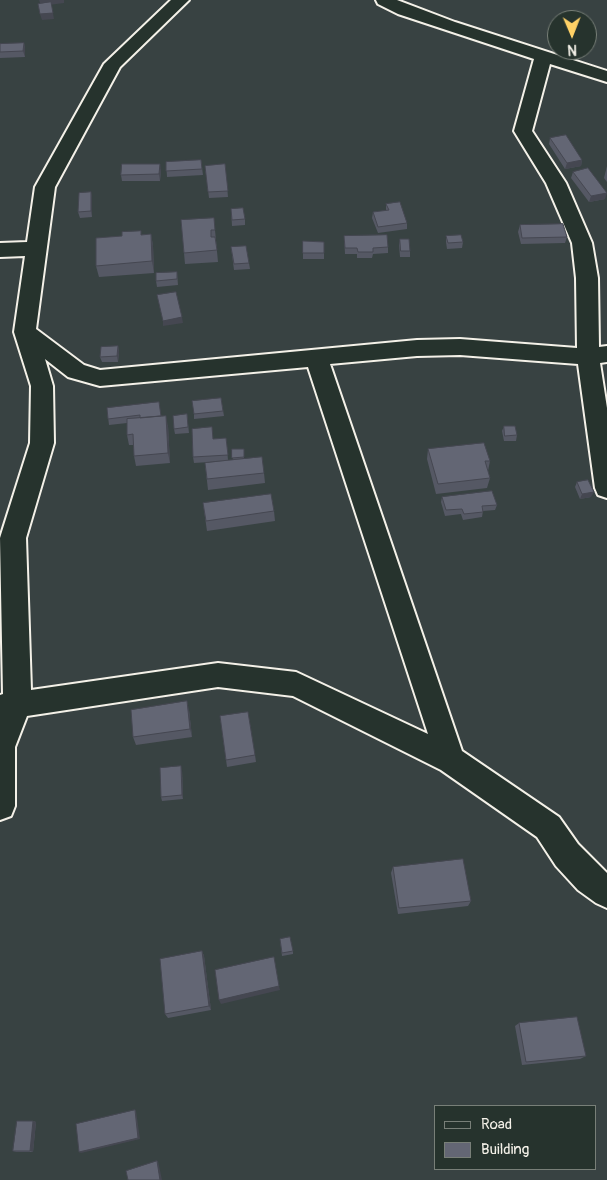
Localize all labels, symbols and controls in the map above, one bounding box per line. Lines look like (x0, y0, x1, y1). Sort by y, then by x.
north arrow (547, 10, 597, 60)
text: N (567, 41, 577, 58)
legend (434, 1105, 597, 1170)
text: Road (481, 1115, 512, 1134)
text: Building (481, 1140, 529, 1159)

